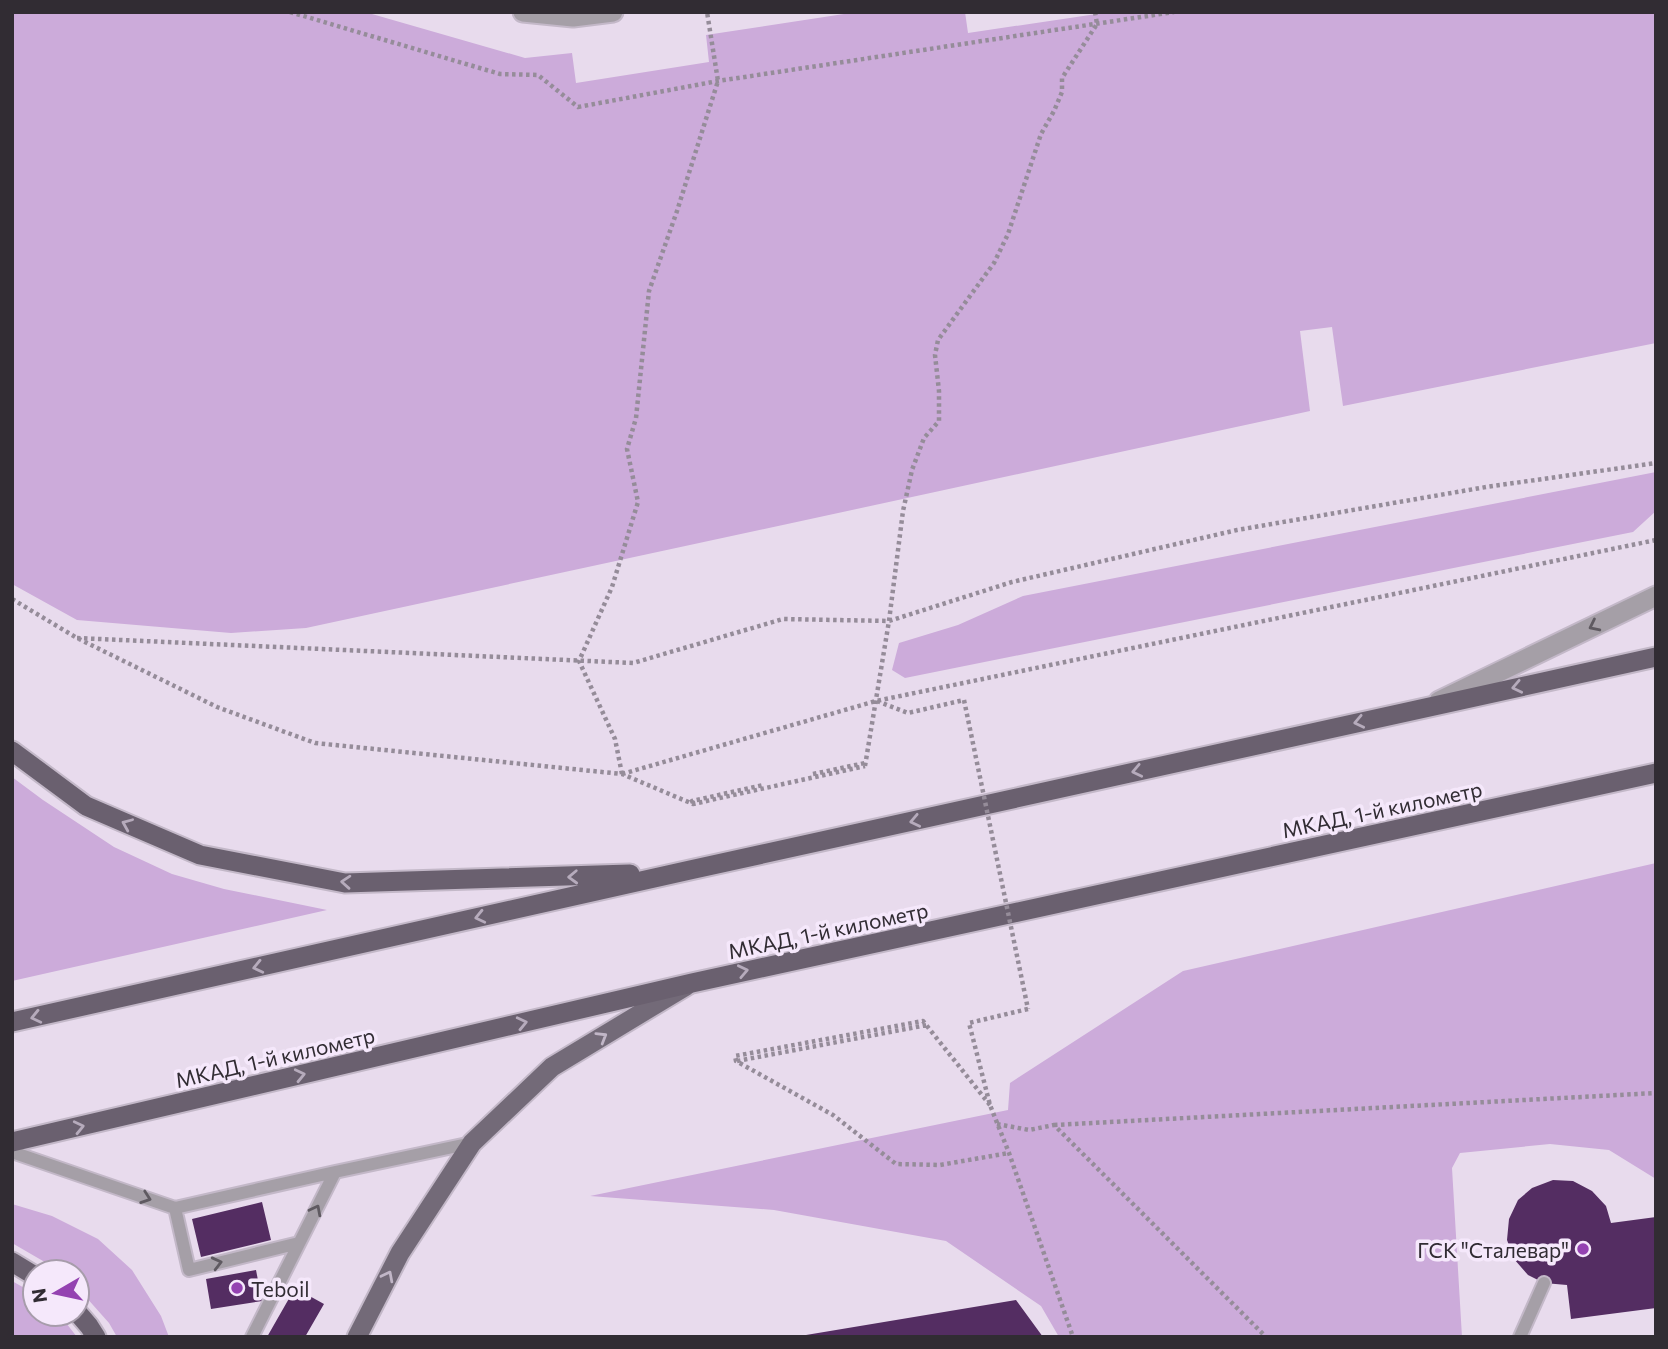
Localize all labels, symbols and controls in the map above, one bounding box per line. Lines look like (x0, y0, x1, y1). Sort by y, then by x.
one-way arrow (1589, 618, 1602, 632)
one-way arrow (1511, 679, 1523, 694)
one-way arrow (1353, 714, 1365, 729)
one-way arrow (1131, 763, 1143, 778)
street label: МКАД, 1-й километр (1280, 776, 1484, 842)
one-way arrow (909, 812, 921, 827)
one-way arrow (122, 818, 135, 832)
one-way arrow (568, 869, 579, 884)
one-way arrow (340, 874, 351, 889)
street label: МКАД, 1-й километр (726, 897, 930, 963)
one-way arrow (474, 909, 486, 924)
one-way arrow (252, 959, 264, 973)
one-way arrow (737, 965, 749, 980)
one-way arrow (30, 1009, 42, 1023)
one-way arrow (516, 1016, 528, 1031)
street label: МКАД, 1-й километр (173, 1022, 377, 1092)
one-way arrow (594, 1033, 607, 1046)
one-way arrow (294, 1068, 306, 1083)
one-way arrow (73, 1120, 85, 1135)
one-way arrow (140, 1190, 152, 1204)
one-way arrow (307, 1205, 321, 1217)
place label: ГСК "Сталевар" (1417, 1237, 1569, 1262)
marker: ГСК "Сталевар" (1575, 1241, 1591, 1257)
one-way arrow (211, 1257, 223, 1271)
north arrow (21, 1258, 91, 1328)
one-way arrow (380, 1271, 394, 1283)
place label: Teboil (251, 1276, 310, 1301)
marker: Teboil (229, 1280, 245, 1296)
text: N (26, 1287, 51, 1305)

